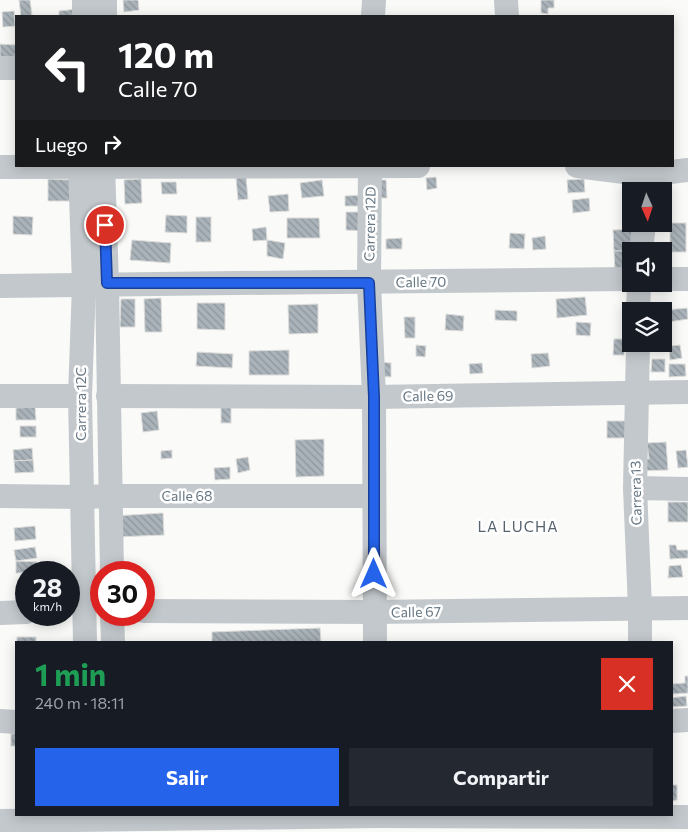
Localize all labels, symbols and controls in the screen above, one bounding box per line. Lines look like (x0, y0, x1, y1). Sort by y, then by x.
text: 120 m (118, 32, 214, 75)
icon: left (35, 35, 100, 100)
text: Calle 70 (118, 75, 197, 102)
icon: right (98, 130, 126, 158)
text: Luego (35, 133, 88, 156)
north arrow (622, 182, 672, 232)
map controls (622, 182, 672, 352)
street label: Carrera 12D (360, 186, 379, 262)
pin (84, 204, 126, 246)
icon: arrive (91, 211, 119, 239)
button: sound (622, 242, 672, 292)
street label: Calle 70 (396, 273, 446, 290)
button: layers (622, 302, 672, 352)
street label: Carrera 12C (72, 367, 89, 441)
street label: Calle 69 (402, 387, 454, 404)
street label: Carrera 13 (626, 461, 645, 525)
street label: Calle 68 (161, 487, 213, 504)
district label: LA LUCHA (477, 517, 559, 535)
position arrow (347, 547, 399, 599)
speed limit sign: 30 (90, 561, 155, 626)
text: 28 (33, 572, 62, 602)
text: km/h (33, 599, 62, 613)
street label: Calle 67 (391, 603, 441, 620)
text: 1 min (35, 655, 106, 692)
button: close (601, 658, 653, 710)
text: 240 m · 18:11 (35, 693, 125, 712)
button: Salir (35, 748, 339, 806)
button: Compartir (349, 748, 653, 806)

